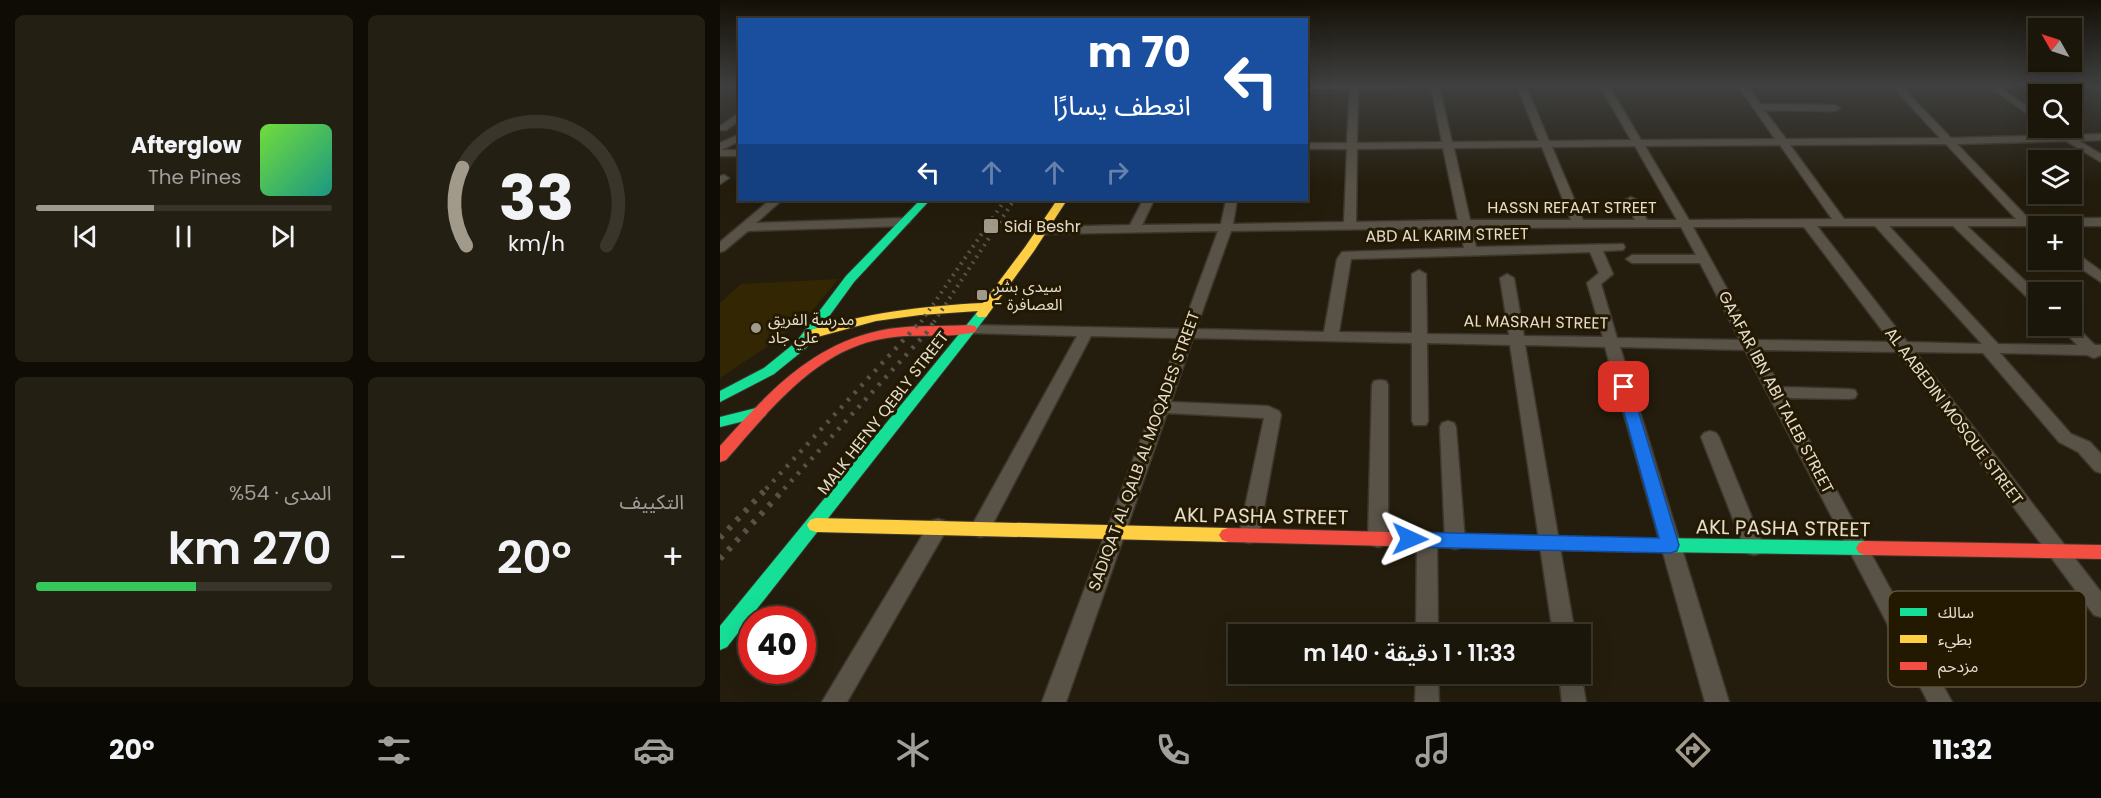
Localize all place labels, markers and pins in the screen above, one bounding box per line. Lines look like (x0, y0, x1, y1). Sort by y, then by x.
place label: Sidi Beshr (1004, 215, 1081, 238)
marker: Sidi Beshr (982, 217, 1000, 235)
place label: سيدي بشر - العصافرة (993, 275, 1063, 316)
marker: سيدي بشر - العصافرة (975, 288, 989, 302)
place label: مدرسة الفريق علي جاد (768, 308, 854, 349)
marker: مدرسة الفريق علي جاد (749, 321, 763, 335)
pin (1598, 361, 1649, 412)

